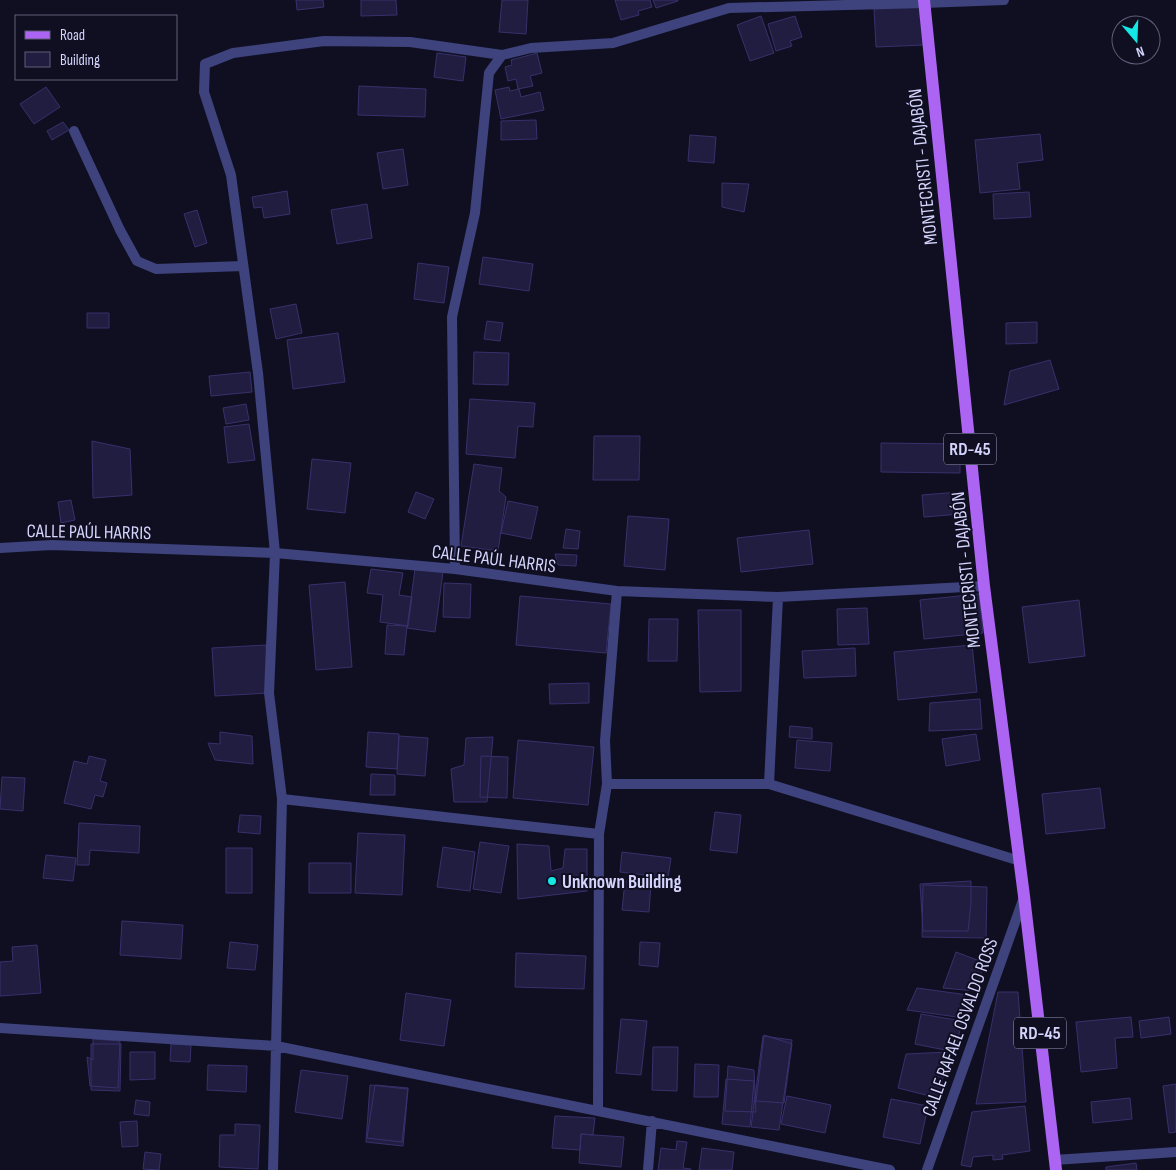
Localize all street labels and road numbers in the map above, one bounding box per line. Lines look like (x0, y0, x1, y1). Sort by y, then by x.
street label: MONTECRISTI - DAJABÓN (904, 88, 943, 246)
road number: RD-45 (944, 434, 996, 464)
street label: MONTECRISTI - DAJABÓN (947, 491, 986, 649)
street label: CALLE PAÚL HARRIS (26, 520, 151, 545)
street label: CALLE PAÚL HARRIS (431, 540, 557, 578)
street label: CALLE RAFAEL OSVALDO ROSS (917, 935, 1003, 1120)
road number: RD-45 (1014, 1018, 1066, 1048)

